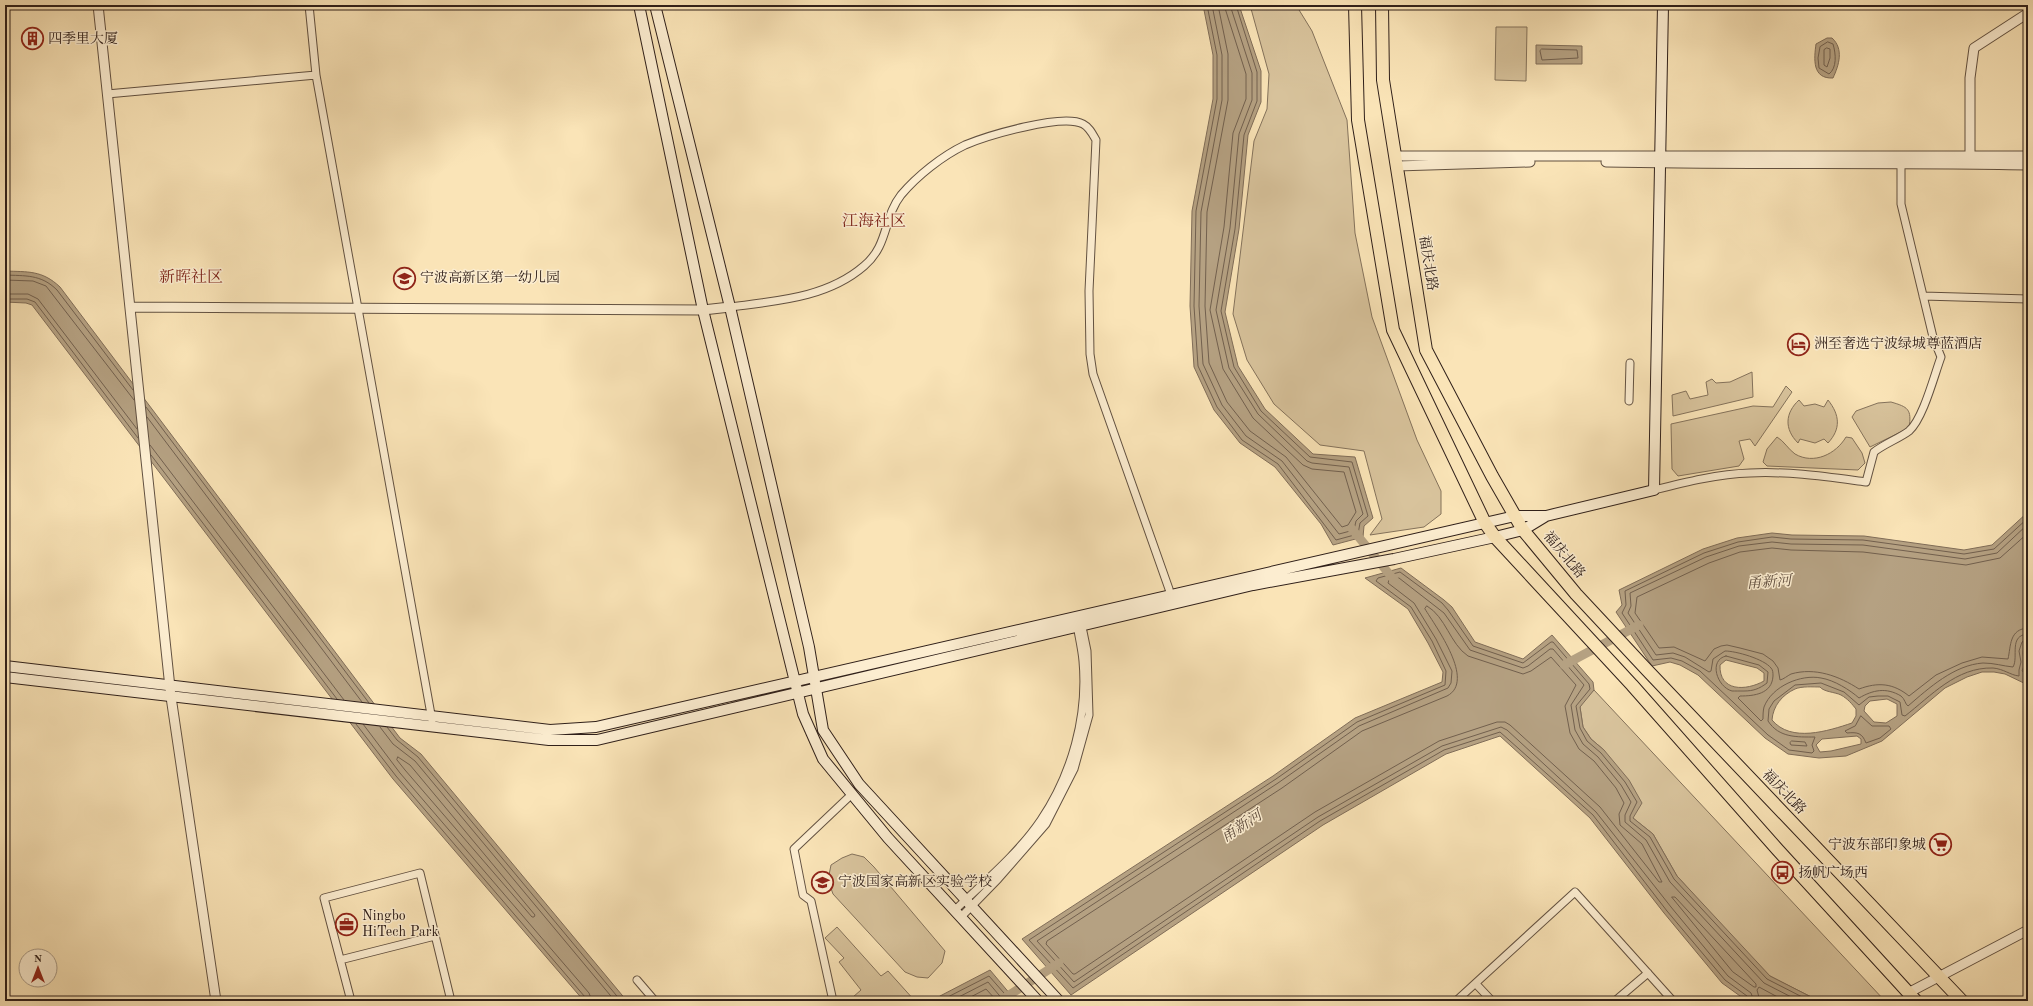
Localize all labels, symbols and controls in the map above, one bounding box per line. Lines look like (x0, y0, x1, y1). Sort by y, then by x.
building icon: 四季里大厦 (19, 26, 45, 52)
place label: 四季里大厦 (48, 31, 118, 46)
district label: 江海社区 (842, 212, 906, 230)
street label: 福庆北路 (1417, 234, 1440, 292)
school or university icon: 宁波高新区第一幼儿园 (391, 265, 417, 291)
district label: 新晖社区 (159, 268, 223, 286)
place label: 宁波高新区第一幼儿园 (420, 270, 560, 285)
hotel icon: 洲至奢选宁波绿城尊蓝酒店 (1786, 331, 1812, 357)
place label: 洲至奢选宁波绿城尊蓝酒店 (1814, 336, 1982, 351)
street label: 福庆北路 (1541, 528, 1588, 581)
water label: 甬新河 (1746, 572, 1795, 592)
street label: 福庆北路 (1760, 766, 1809, 817)
water label: 甬新河 (1218, 805, 1267, 846)
supermarket icon: 宁波东部印象城 (1928, 832, 1954, 858)
place label: 宁波东部印象城 (1828, 837, 1926, 852)
bus stop icon: 扬帆广场西 (1769, 860, 1795, 886)
place label: 扬帆广场西 (1798, 865, 1868, 880)
school or university icon: 宁波国家高新区实验学校 (809, 869, 835, 895)
place label: 宁波国家高新区实验学校 (838, 874, 992, 889)
place label: Ningbo HiTech Park (362, 909, 439, 939)
office icon: Ningbo HiTech Park (333, 911, 359, 937)
north arrow (18, 948, 58, 988)
text: N (34, 954, 43, 965)

